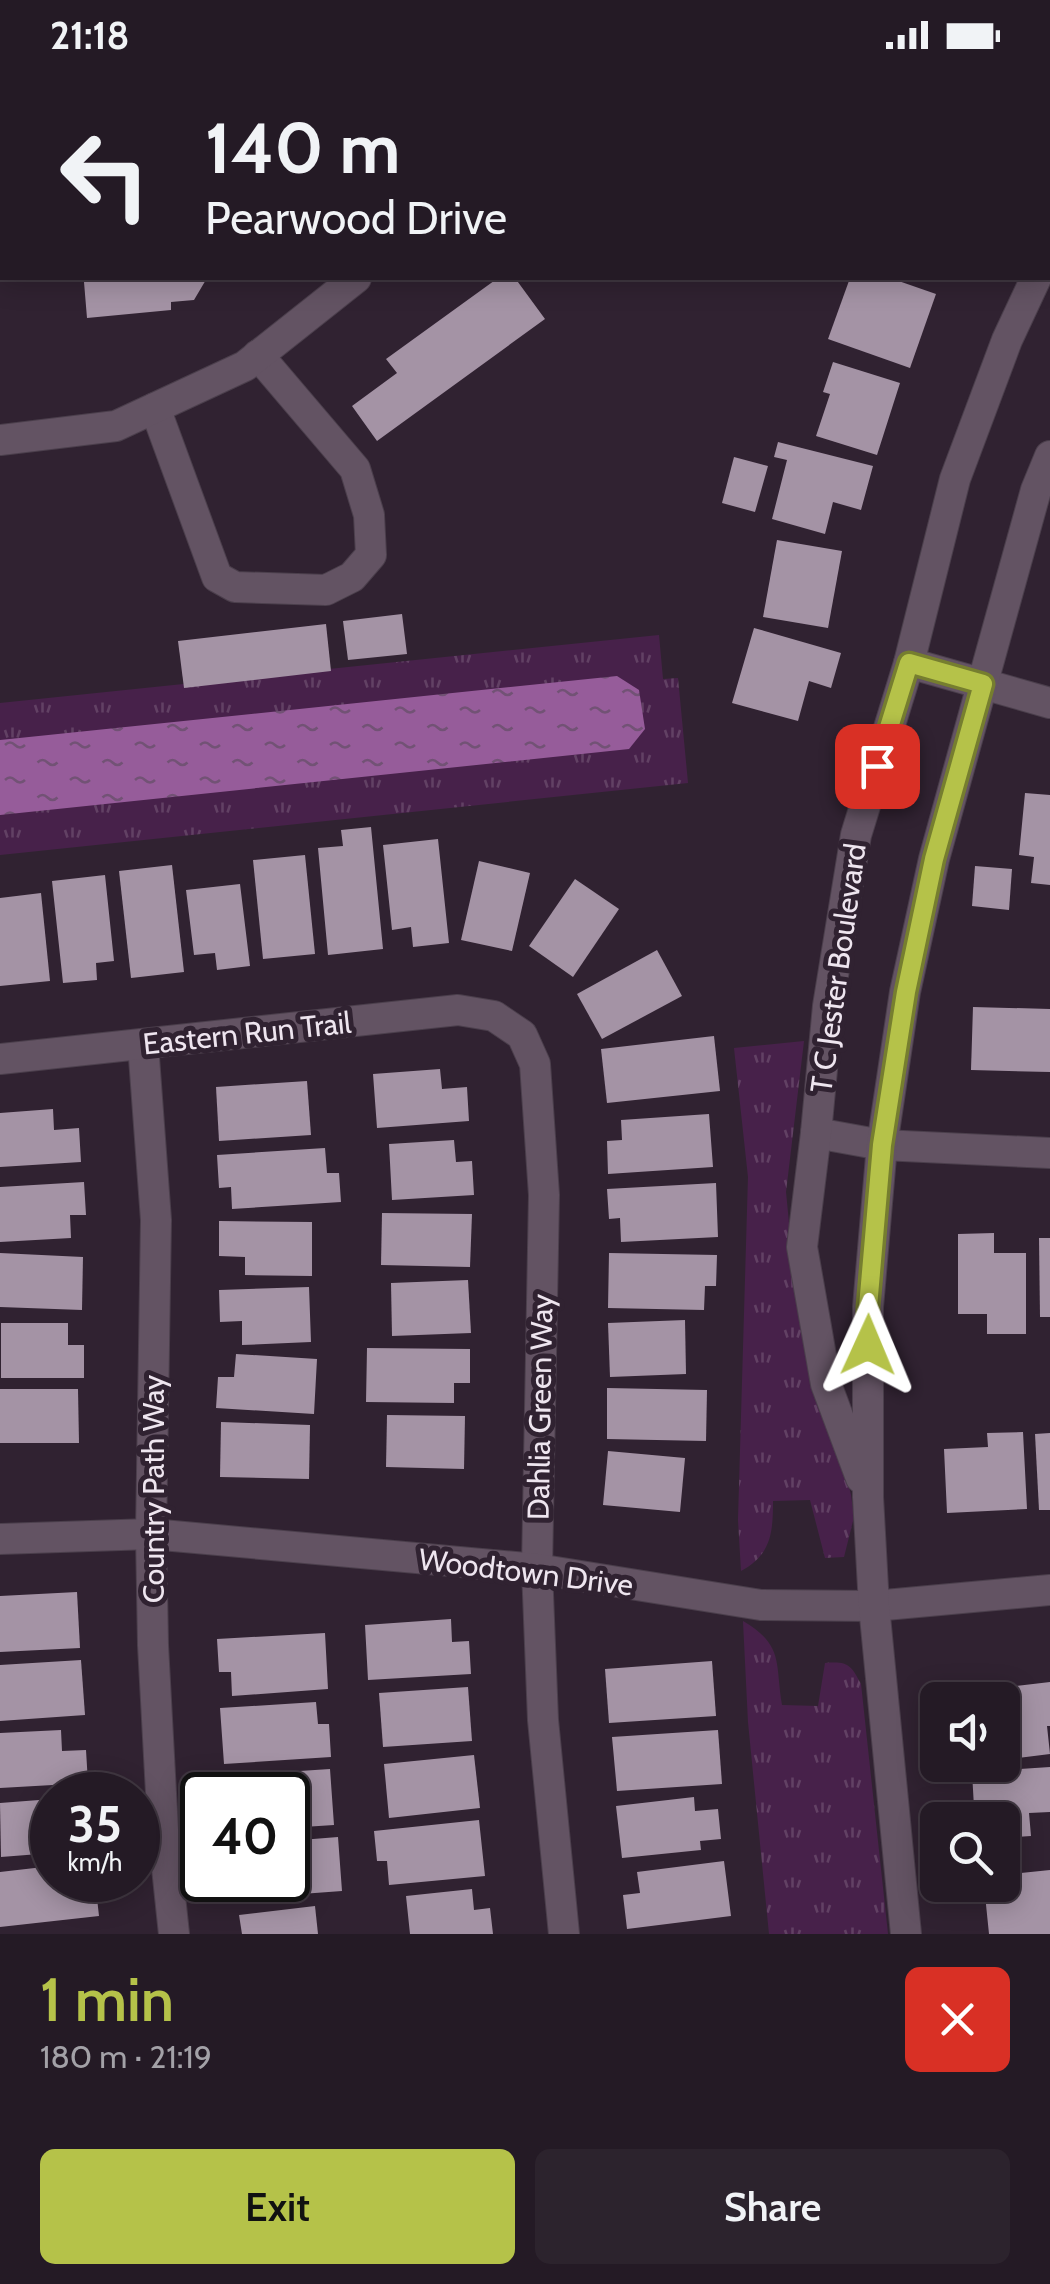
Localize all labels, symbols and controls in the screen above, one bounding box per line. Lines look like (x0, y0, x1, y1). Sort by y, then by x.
text: 21:18 (50, 12, 130, 59)
text: 140 m (205, 105, 400, 191)
icon: left (40, 110, 170, 240)
text: Pearwood Drive (205, 191, 507, 245)
pin (835, 724, 920, 809)
icon: arrive (850, 739, 905, 794)
street label: T C Jester Boulevard (802, 841, 874, 1095)
street label: Eastern Run Trail (141, 1004, 353, 1062)
position arrow (816, 1293, 920, 1397)
street label: Dahlia Green Way (520, 1294, 560, 1520)
street label: Country Path Way (135, 1375, 172, 1603)
street label: Woodtown Drive (417, 1540, 635, 1604)
map controls (920, 1682, 1020, 1902)
button: sound (920, 1682, 1020, 1782)
speed limit sign: 40 (180, 1772, 310, 1902)
text: 35 (68, 1794, 122, 1855)
button: search (920, 1802, 1020, 1902)
text: km/h (68, 1847, 122, 1877)
text: 1 min (40, 1963, 174, 2036)
button: close (905, 1967, 1010, 2072)
text: 180 m · 21:19 (40, 2037, 212, 2076)
button: Exit (40, 2149, 515, 2264)
button: Share (535, 2149, 1010, 2264)

